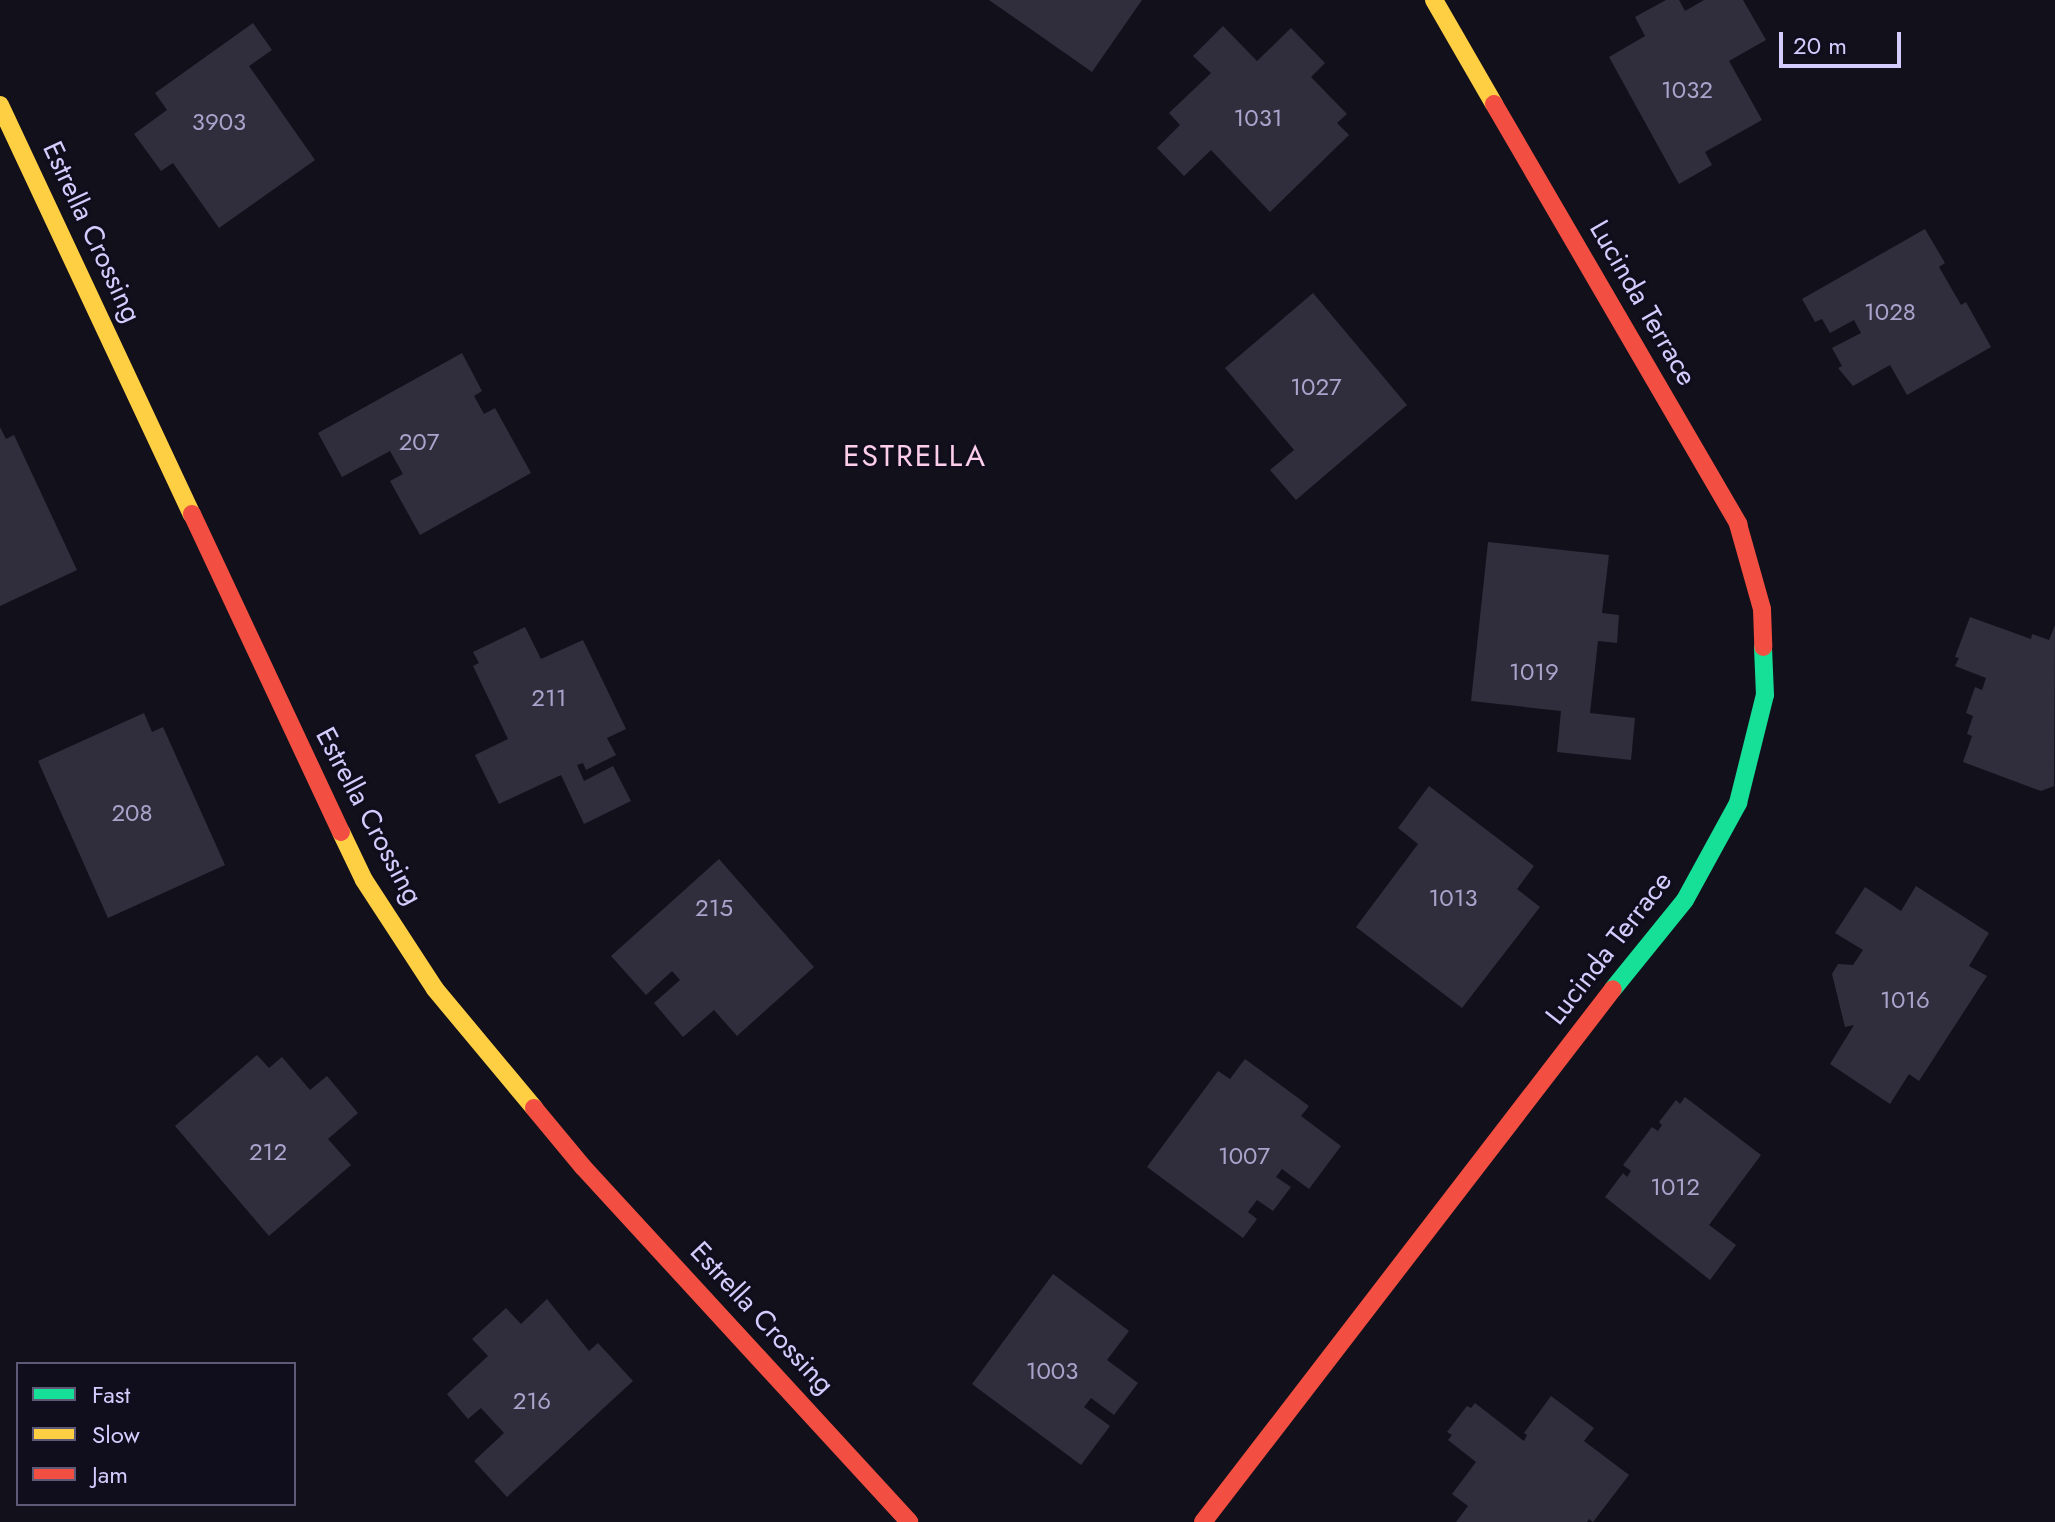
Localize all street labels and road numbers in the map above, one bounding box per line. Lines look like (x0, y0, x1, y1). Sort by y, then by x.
street label: Estrella Crossing (35, 136, 149, 328)
street label: Lucinda Terrace (1582, 214, 1704, 392)
street label: Estrella Crossing (308, 722, 430, 910)
street label: Lucinda Terrace (1539, 865, 1679, 1031)
street label: Estrella Crossing (683, 1235, 841, 1401)

